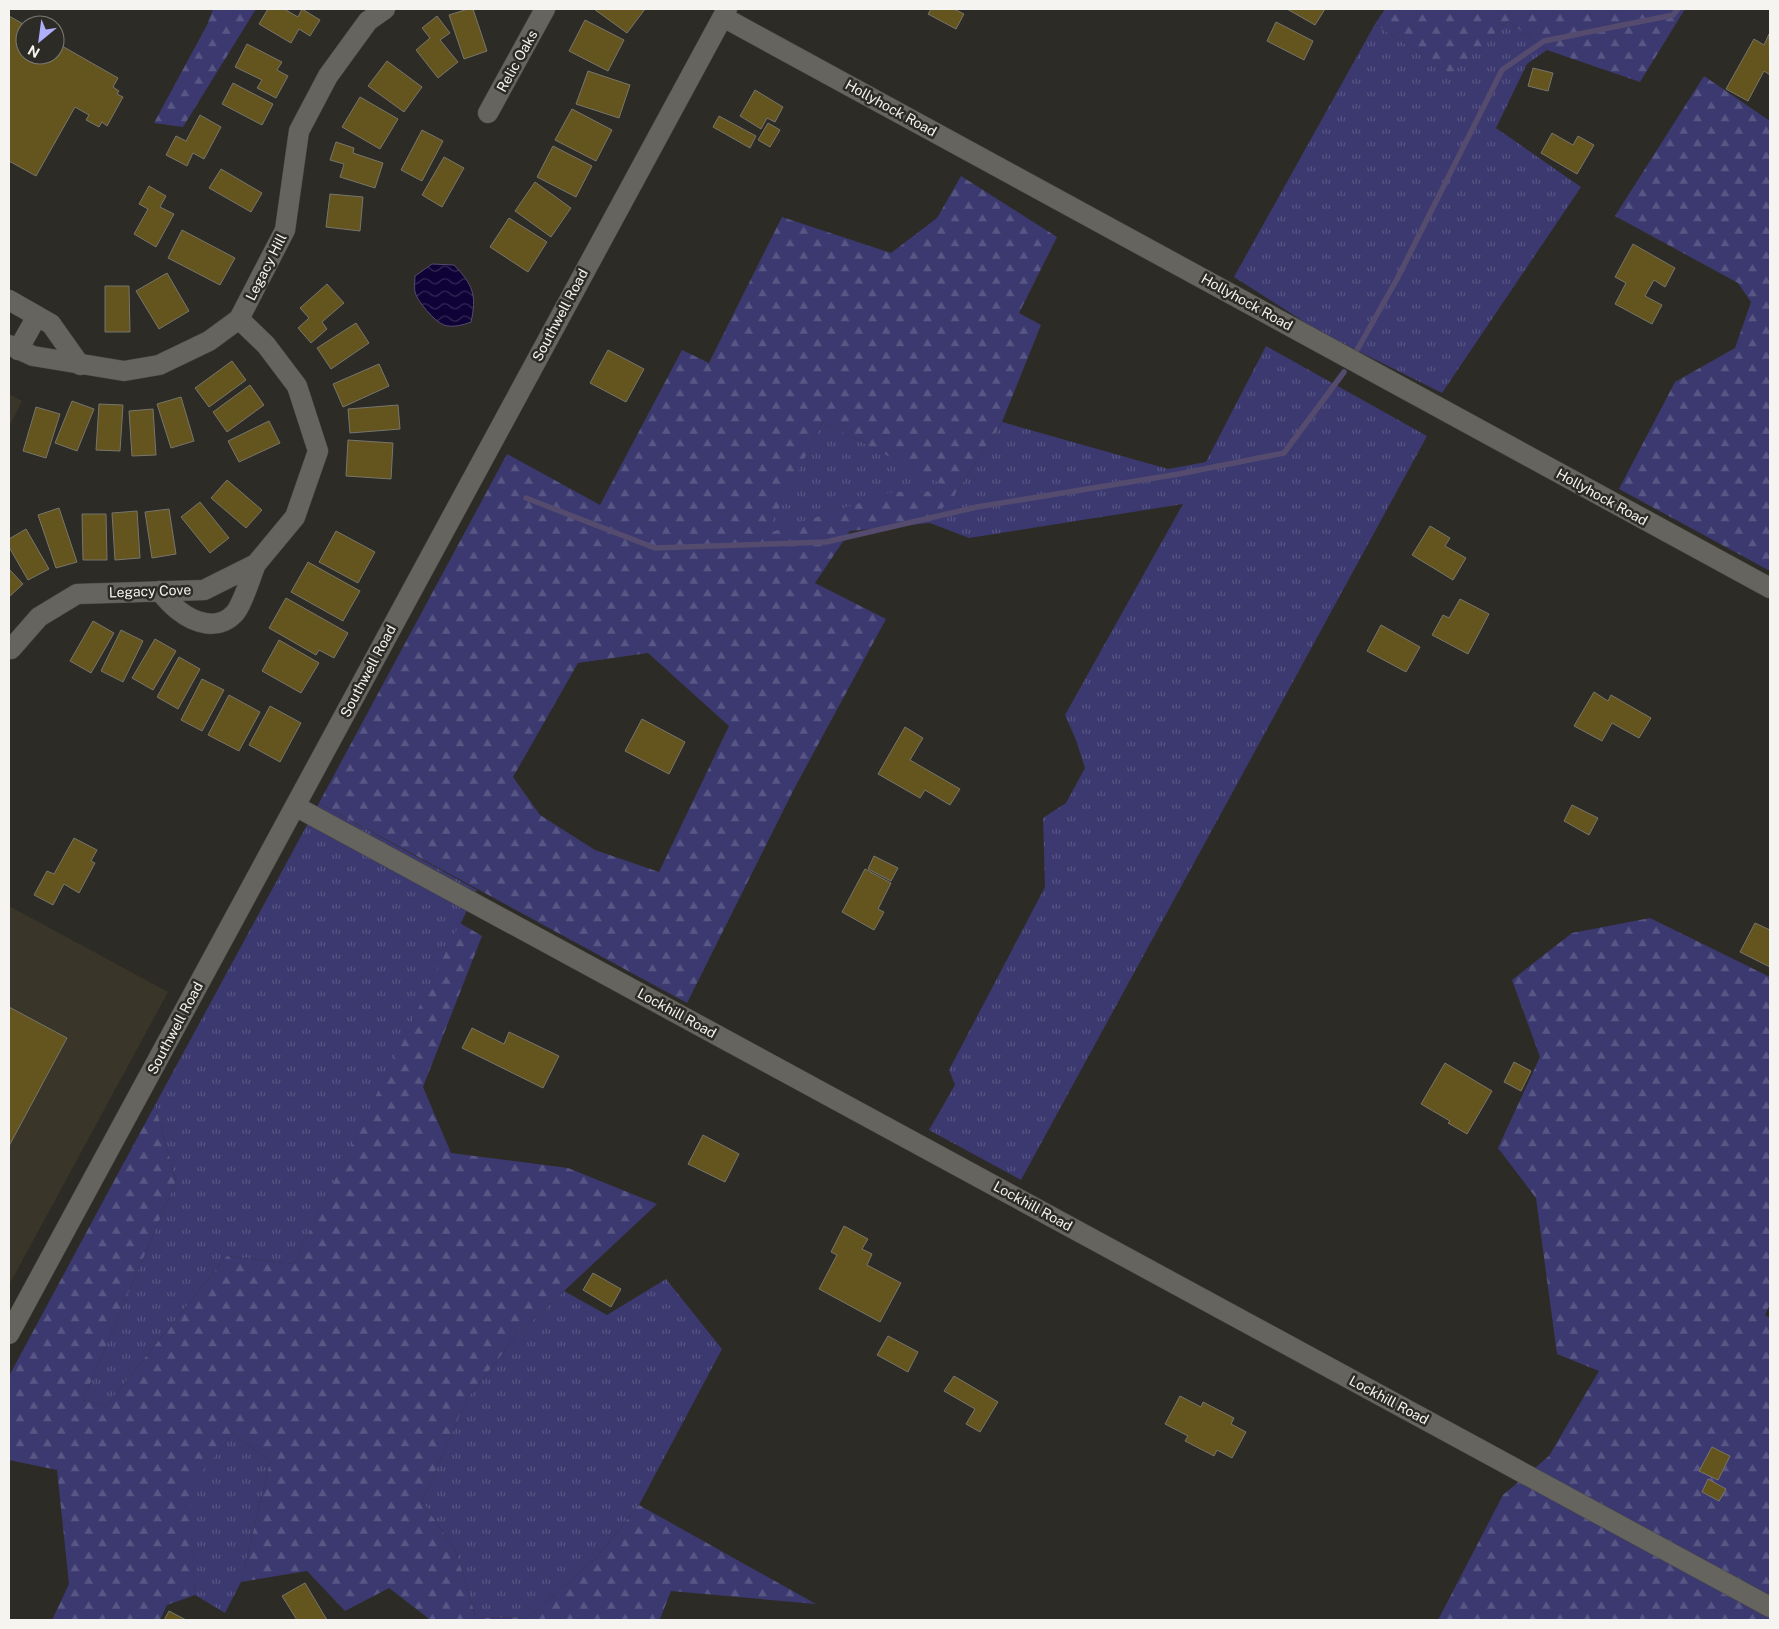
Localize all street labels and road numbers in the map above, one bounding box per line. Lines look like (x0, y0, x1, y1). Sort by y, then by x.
street label: Relic Oaks (493, 27, 541, 95)
street label: Hollyhock Road (843, 76, 939, 140)
street label: Legacy Hill (242, 231, 290, 303)
street label: Southwell Road (529, 266, 591, 364)
street label: Hollyhock Road (1199, 270, 1295, 334)
street label: Hollyhock Road (1554, 465, 1650, 529)
street label: Legacy Cove (108, 582, 192, 600)
street label: Southwell Road (337, 622, 399, 720)
street label: Southwell Road (144, 979, 206, 1077)
street label: Lockhill Road (635, 985, 719, 1041)
street label: Lockhill Road (991, 1178, 1075, 1234)
street label: Lockhill Road (1347, 1372, 1431, 1428)

